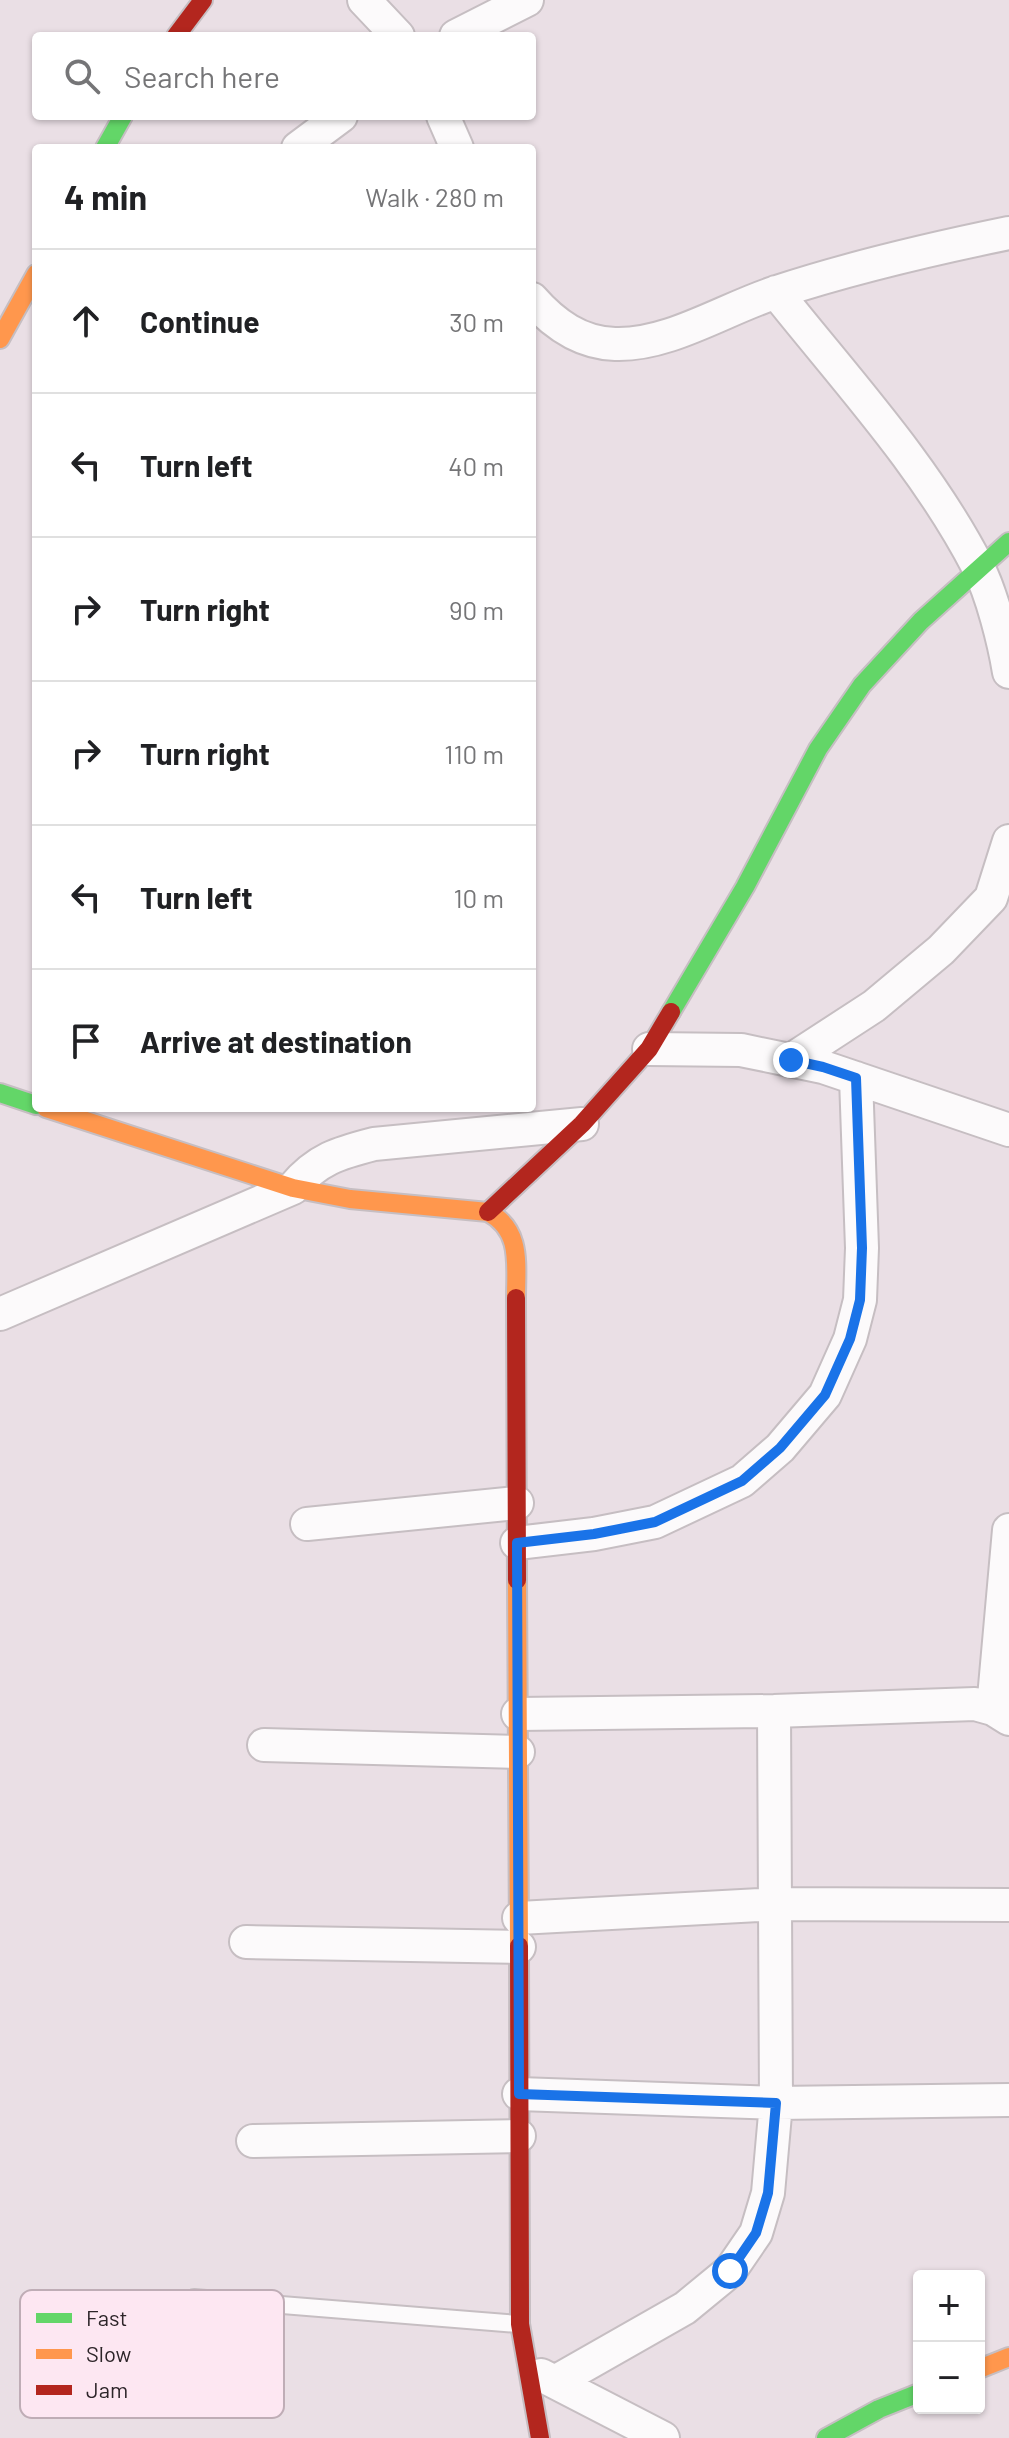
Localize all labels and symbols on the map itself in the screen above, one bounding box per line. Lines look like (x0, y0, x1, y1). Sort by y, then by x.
route end (773, 1042, 809, 1078)
route start (712, 2253, 748, 2289)
legend (20, 2290, 284, 2418)
text: Fast (86, 2304, 128, 2330)
text: Slow (86, 2340, 131, 2366)
text: Jam (86, 2376, 128, 2402)

